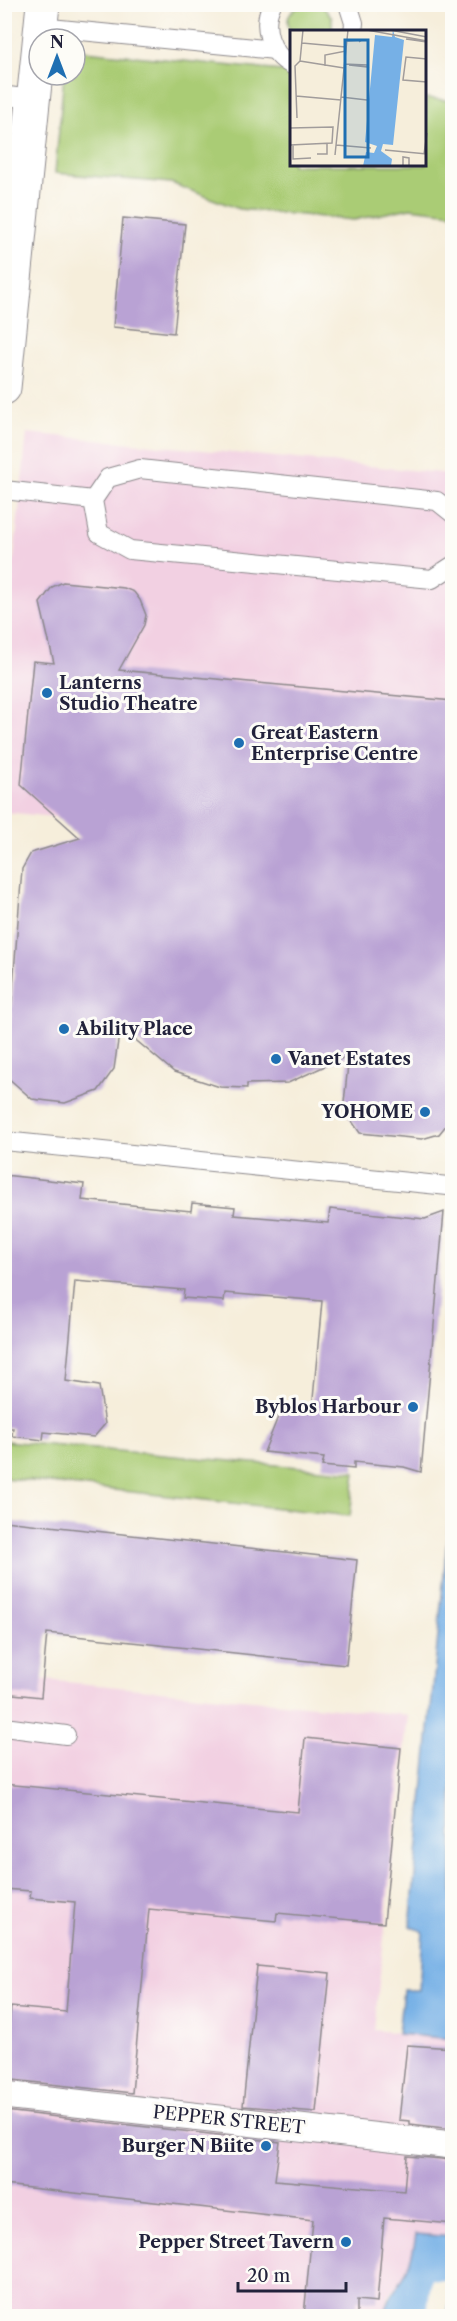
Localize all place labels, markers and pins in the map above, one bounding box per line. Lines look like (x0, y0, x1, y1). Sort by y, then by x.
place label: Lanterns Studio Theatre (59, 672, 198, 715)
marker: Lanterns Studio Theatre (40, 686, 54, 700)
place label: Great Eastern Enterprise Centre (251, 722, 418, 765)
marker: Great Eastern Enterprise Centre (232, 736, 246, 750)
place label: Ability Place (75, 1018, 193, 1040)
marker: Ability Place (57, 1022, 71, 1036)
place label: Vanet Estates (287, 1048, 411, 1070)
marker: Vanet Estates (269, 1052, 283, 1066)
place label: YOHOME (321, 1101, 413, 1123)
marker: YOHOME (418, 1105, 432, 1119)
place label: Byblos Harbour (255, 1396, 401, 1418)
marker: Byblos Harbour (406, 1400, 420, 1414)
place label: Burger N Biite (121, 2135, 254, 2157)
marker: Burger N Biite (259, 2139, 273, 2153)
place label: Pepper Street Tavern (138, 2231, 335, 2253)
marker: Pepper Street Tavern (339, 2235, 353, 2249)

